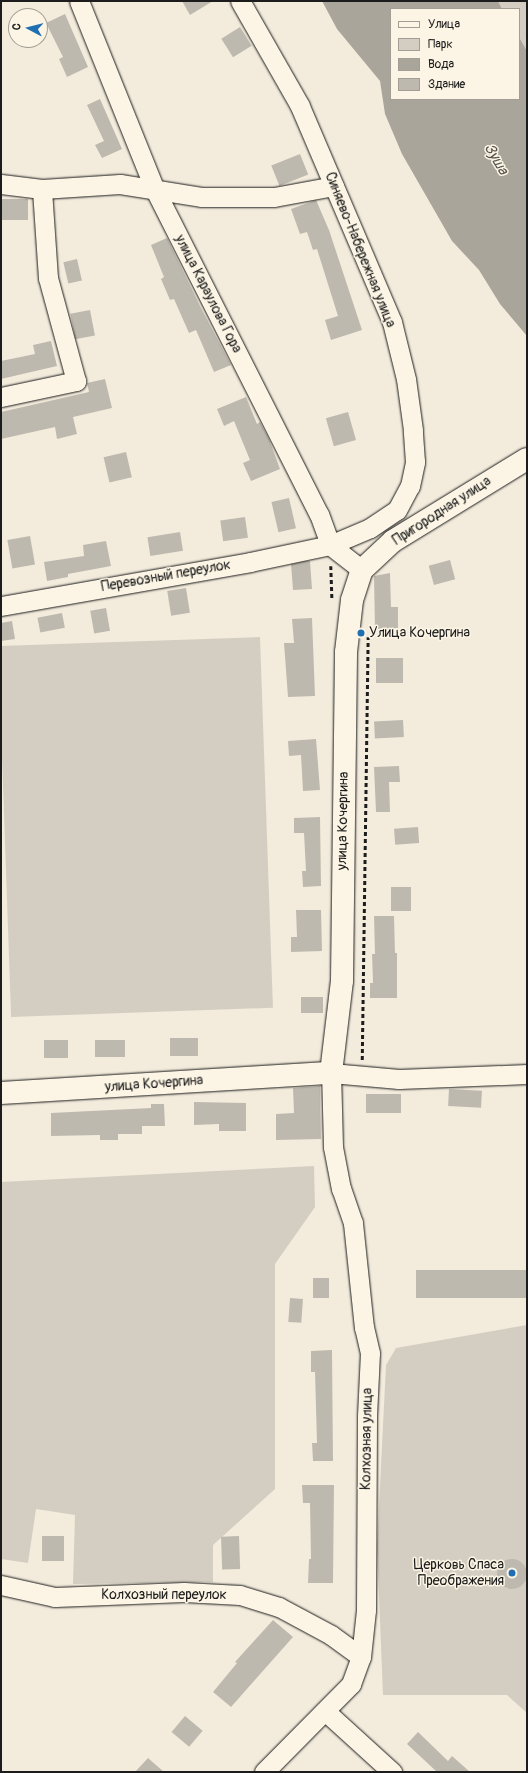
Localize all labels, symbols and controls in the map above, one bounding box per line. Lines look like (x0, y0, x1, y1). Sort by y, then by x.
north arrow (8, 8, 48, 48)
legend (390, 8, 520, 100)
text: Улица (428, 17, 460, 32)
text: С (10, 22, 23, 31)
text: Парк (428, 37, 453, 52)
text: Вода (428, 57, 454, 72)
text: Здание (428, 77, 465, 92)
water label: Зуша (480, 140, 512, 178)
street label: Синяево-Набережная улица (321, 170, 399, 330)
street label: улица Караулова Гора (171, 232, 245, 356)
street label: Пригородная улица (390, 473, 494, 549)
street label: Перевозный переулок (100, 556, 232, 596)
place label: Улица Кочергина (369, 625, 470, 641)
marker: Улица Кочергина (356, 628, 366, 638)
street label: улица Кочергина (334, 772, 352, 870)
street label: улица Кочергина (104, 1072, 204, 1096)
street label: Колхозная улица (358, 1388, 376, 1490)
place label: Церковь Спаса Преображения (414, 1557, 504, 1590)
marker: Церковь Спаса Преображения (507, 1568, 517, 1578)
street label: Колхозный переулок (101, 1587, 227, 1603)

